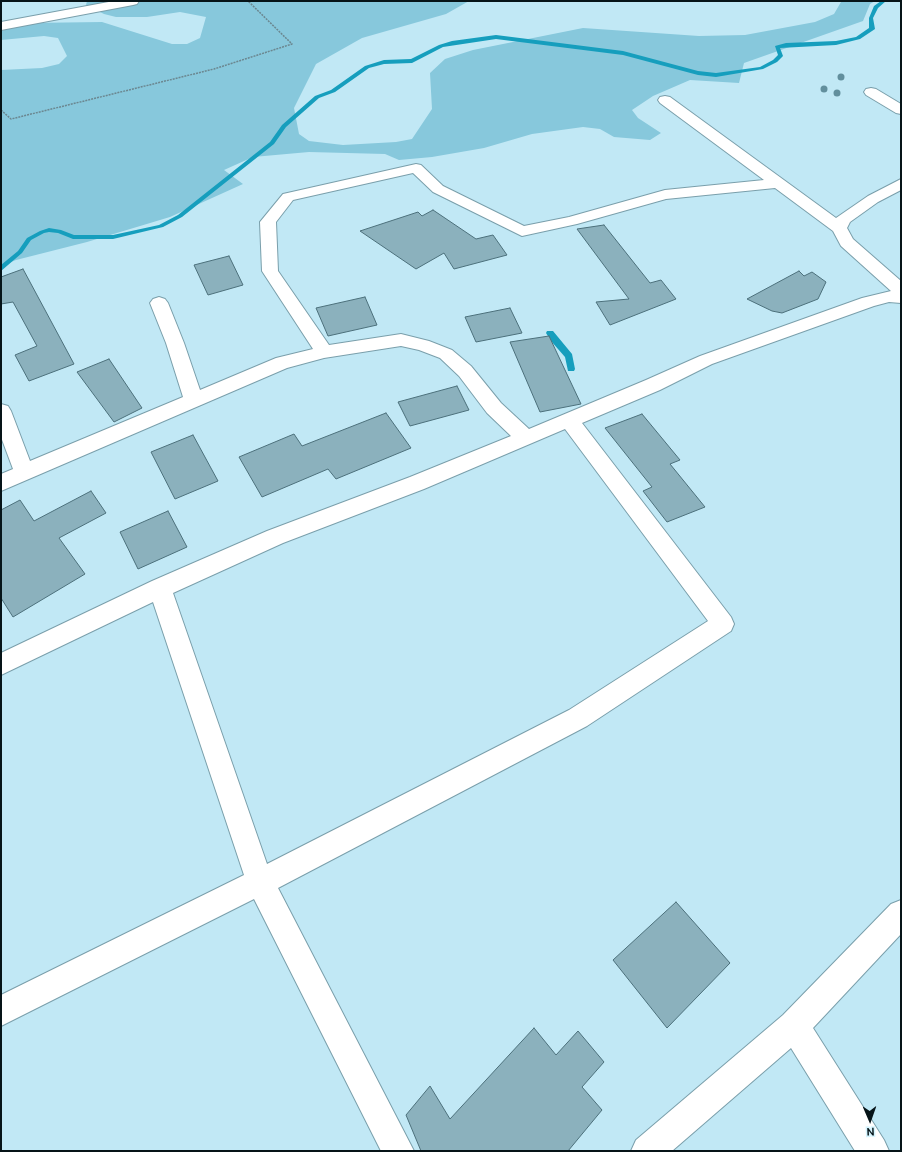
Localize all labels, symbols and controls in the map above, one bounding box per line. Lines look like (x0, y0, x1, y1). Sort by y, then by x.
north arrow (850, 1100, 890, 1140)
text: N (866, 1126, 875, 1138)

